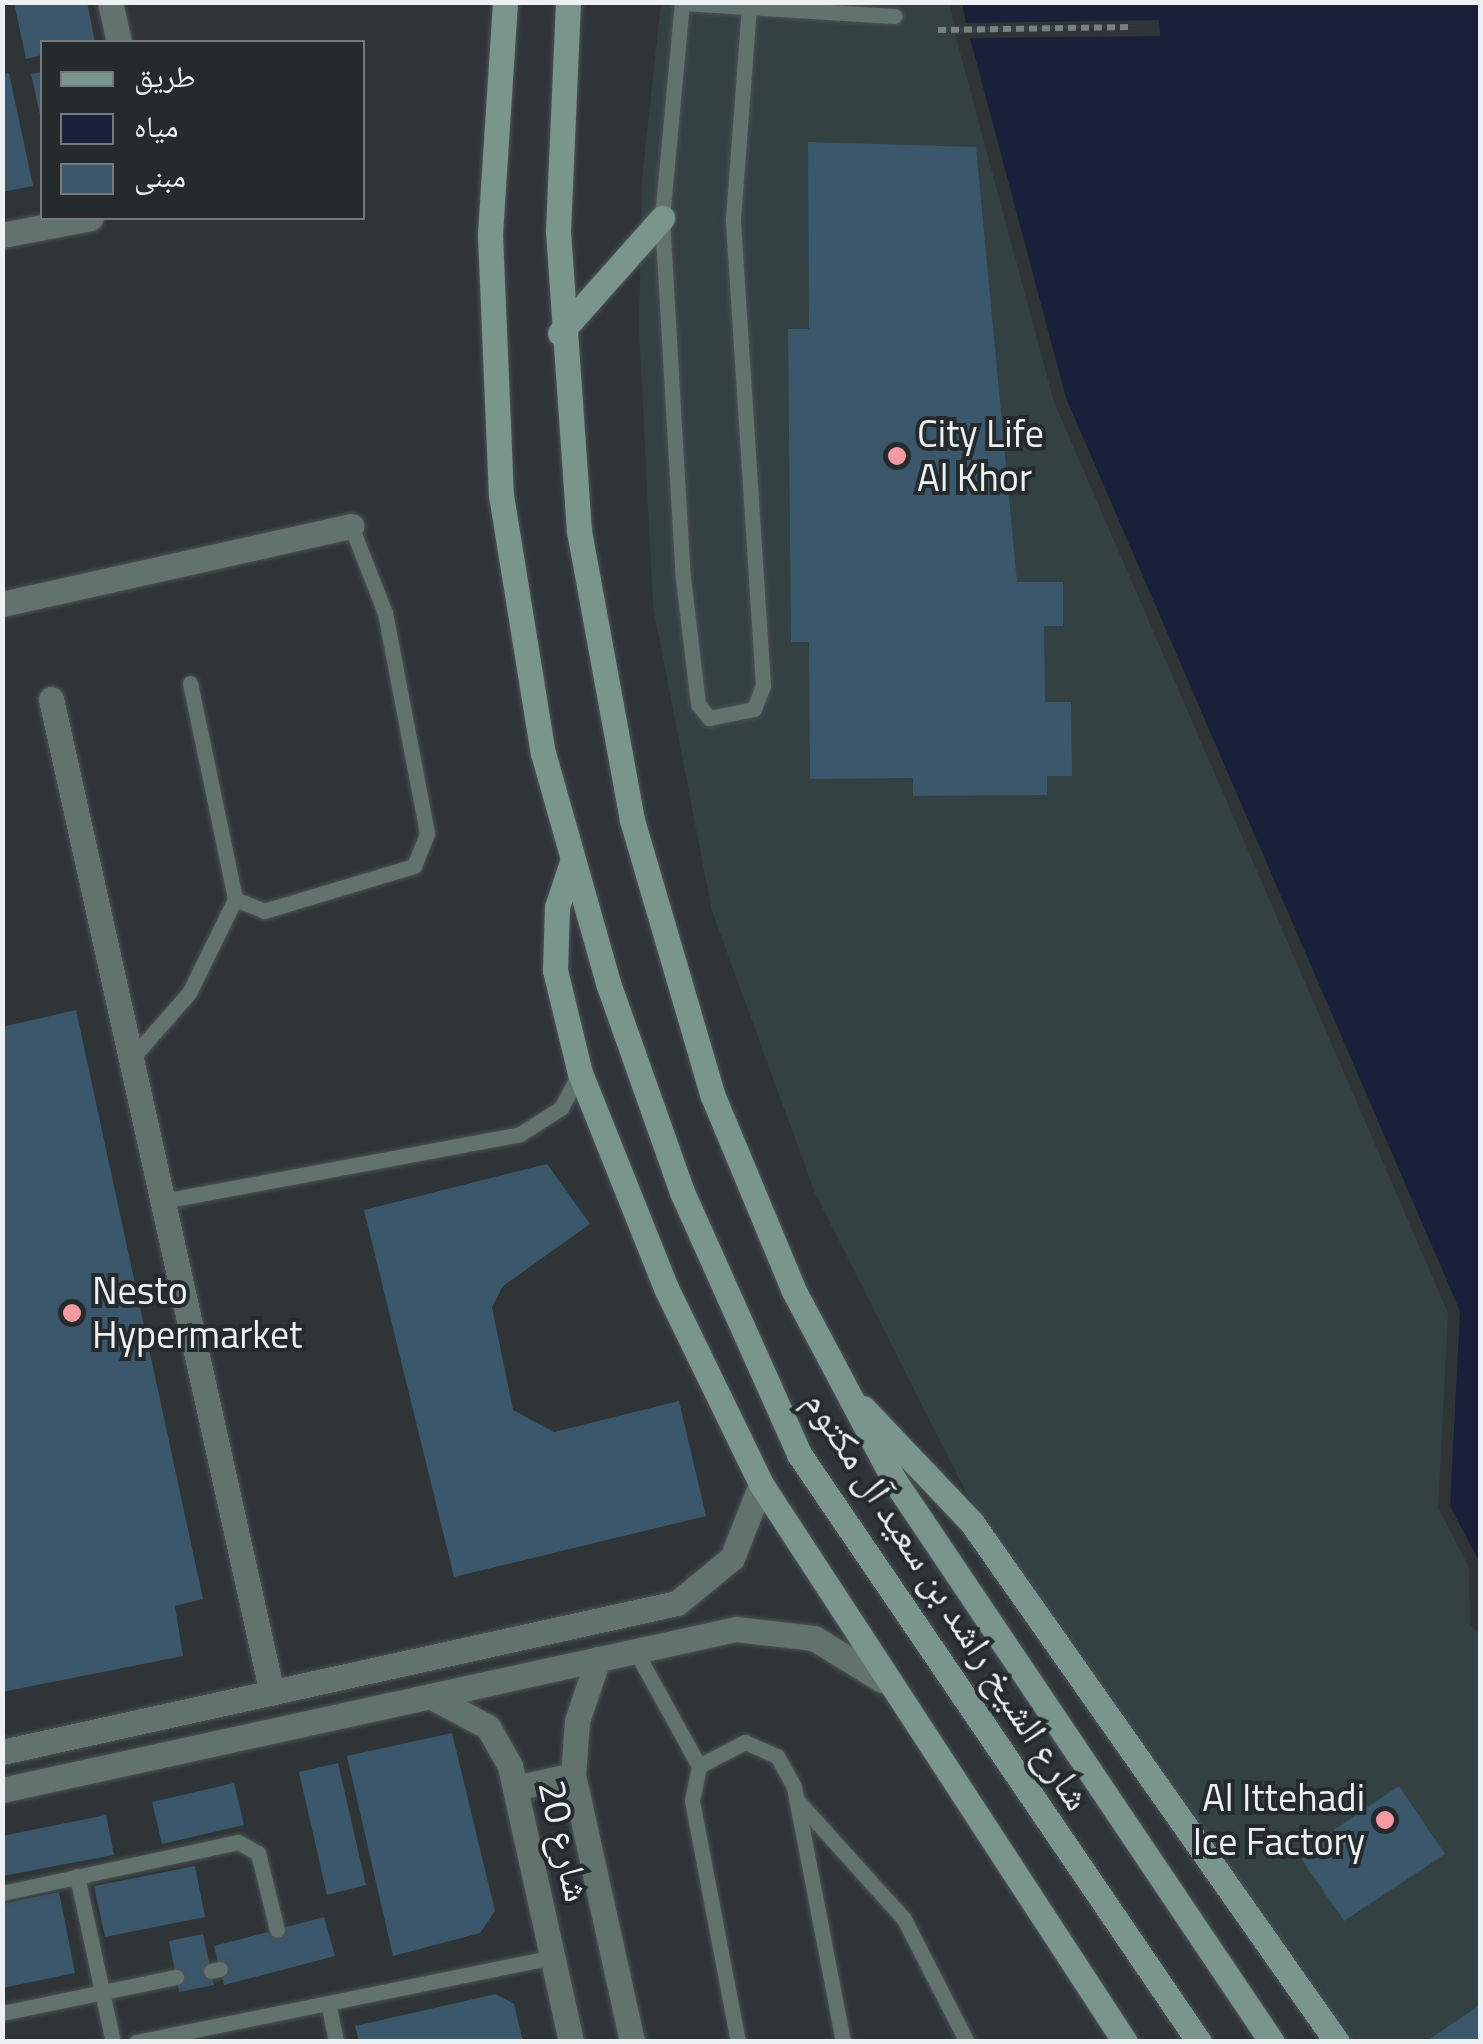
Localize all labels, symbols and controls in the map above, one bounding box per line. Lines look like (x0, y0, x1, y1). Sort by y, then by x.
legend (40, 40, 365, 220)
text: طريق (134, 53, 195, 99)
text: مياه (134, 103, 178, 149)
text: مبنى (134, 153, 186, 199)
place label: City Life Al Khor (917, 411, 1044, 500)
marker: City Life Al Khor (886, 445, 908, 467)
place label: Nesto Hypermarket (92, 1268, 302, 1358)
marker: Nesto Hypermarket (61, 1302, 83, 1324)
street label: شارع الشيخ راشد بن سعيد آل مكتوم (795, 1381, 1101, 1819)
place label: Al Ittehadi Ice Factory (1193, 1775, 1365, 1865)
street label: شارع 20 (529, 1776, 601, 1906)
marker: Al Ittehadi Ice Factory (1374, 1809, 1396, 1831)

